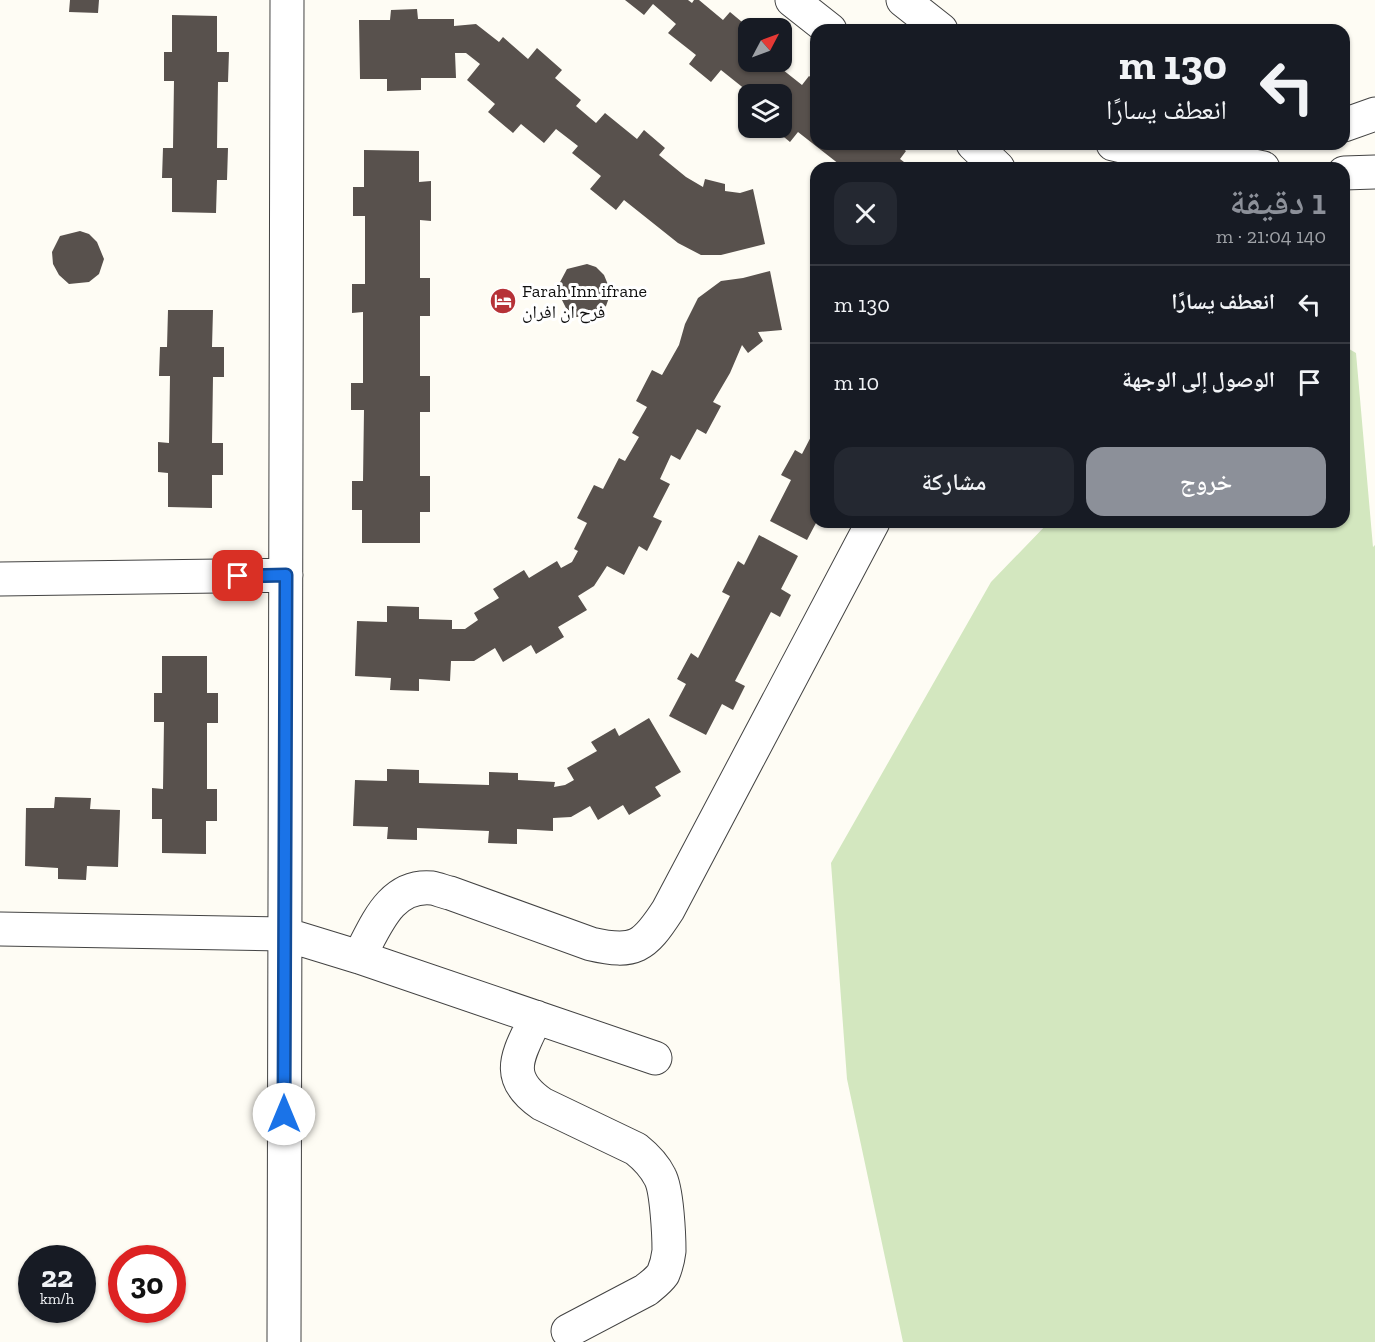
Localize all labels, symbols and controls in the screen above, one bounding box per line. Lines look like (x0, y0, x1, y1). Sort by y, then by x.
north arrow (738, 18, 792, 72)
map controls (738, 18, 792, 138)
text: 130 m (1119, 39, 1227, 90)
icon: left (1248, 48, 1326, 126)
button: layers (738, 84, 792, 138)
text: انعطف يسارًا (1106, 94, 1227, 126)
text: 1 دقيقة (1230, 180, 1326, 223)
button: close (834, 182, 897, 245)
text: 140 m · 21:04 (1216, 224, 1326, 248)
place label: Farah Inn ifrane فرح ان افران (522, 280, 647, 324)
hotel icon: Farah Inn ifrane فرح ان افران (488, 286, 518, 316)
text: انعطف يسارًا (1171, 288, 1275, 315)
icon: left (1293, 288, 1326, 321)
text: 130 m (834, 291, 890, 318)
text: الوصول إلى الوجهة (1122, 366, 1275, 393)
icon: arrive (1293, 366, 1326, 399)
text: 10 m (834, 369, 879, 396)
button: مشاركة (834, 447, 1074, 516)
button: خروج (1086, 447, 1326, 516)
pin (212, 550, 263, 601)
icon: arrive (221, 559, 254, 592)
position arrow (252, 1082, 316, 1146)
speed limit sign: 30 (108, 1245, 186, 1323)
text: 22 (41, 1259, 73, 1295)
text: km/h (40, 1290, 74, 1308)

